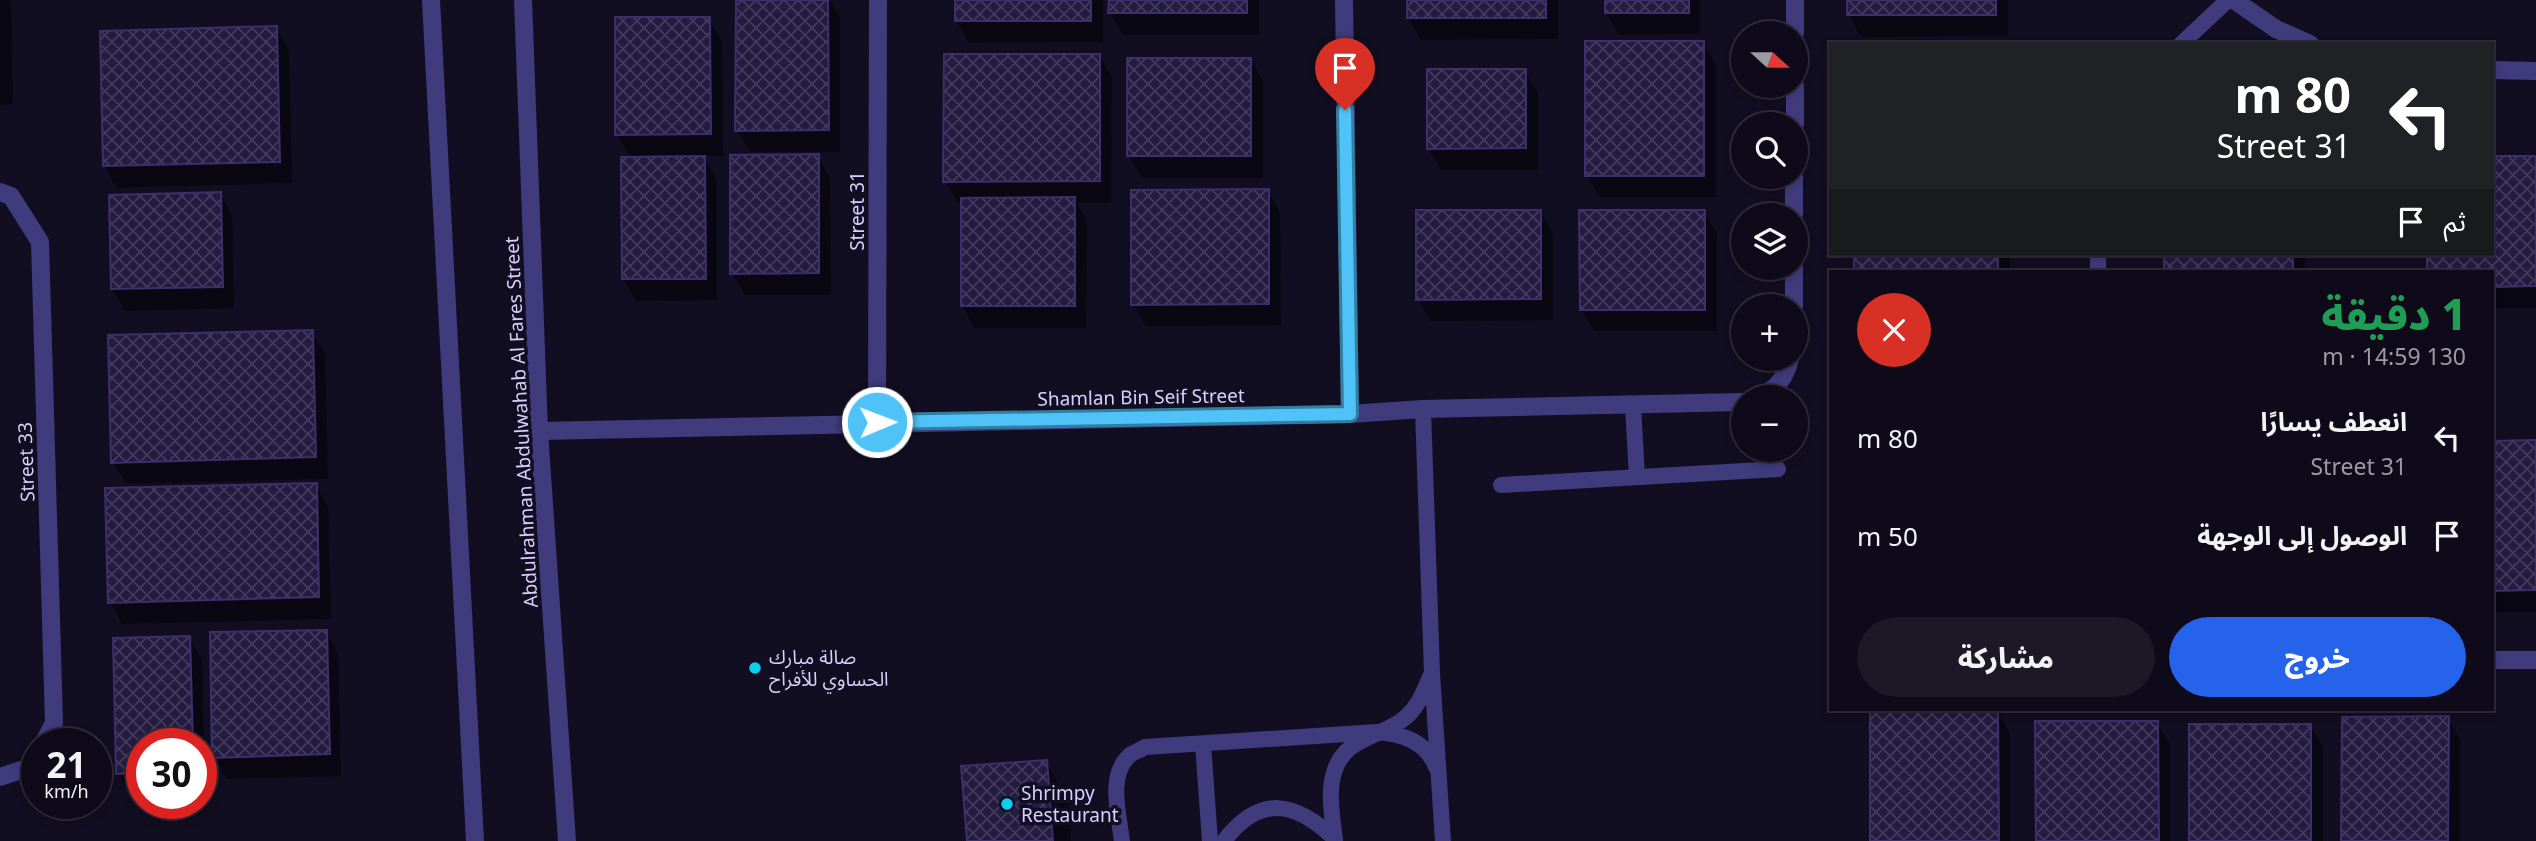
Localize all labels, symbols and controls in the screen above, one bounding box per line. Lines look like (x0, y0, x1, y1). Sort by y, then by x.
north arrow (1731, 21, 1808, 98)
map controls (1731, 21, 1808, 462)
pin (1315, 38, 1375, 110)
icon: arrive (1326, 49, 1364, 87)
text: 80 m (2234, 61, 2351, 127)
icon: left (2375, 70, 2466, 161)
button: search (1731, 112, 1808, 189)
text: Street 31 (2217, 124, 2351, 167)
street label: Street 31 (844, 171, 870, 251)
button: layers (1731, 203, 1808, 280)
icon: arrive (2392, 203, 2430, 241)
text: ثم (2444, 203, 2466, 239)
street label: Abdulrahman Abdulwahab Al Fares Street (498, 236, 544, 608)
text: 1 دقيقة (2321, 285, 2466, 342)
button: close (1857, 293, 1931, 367)
button: + (1731, 294, 1808, 371)
text: 130 m · 14:59 (2322, 340, 2466, 372)
street label: Shamlan Bin Seif Street (1037, 382, 1245, 412)
position arrow (840, 385, 914, 459)
button: − (1731, 385, 1808, 462)
text: انعطف يسارًا (2261, 403, 2407, 439)
icon: left (2428, 419, 2466, 457)
text: 80 m (1857, 420, 1918, 456)
street label: Street 33 (12, 422, 40, 502)
text: Street 31 (2310, 450, 2407, 482)
text: الوصول إلى الوجهة (2197, 517, 2407, 553)
icon: arrive (2428, 517, 2466, 555)
text: 50 m (1857, 518, 1918, 554)
button: مشاركة (1857, 617, 2155, 697)
button: خروج (2169, 617, 2466, 697)
place label: صالة مبارك الحساوي للأفراح (769, 644, 889, 694)
marker: صالة مبارك الحساوي للأفراح (747, 660, 763, 676)
speed limit sign: 30 (126, 728, 217, 819)
text: 21 (46, 741, 87, 788)
text: km/h (44, 779, 89, 803)
place label: Shrimpy Restaurant (1021, 780, 1119, 828)
marker: Shrimpy Restaurant (999, 796, 1015, 812)

